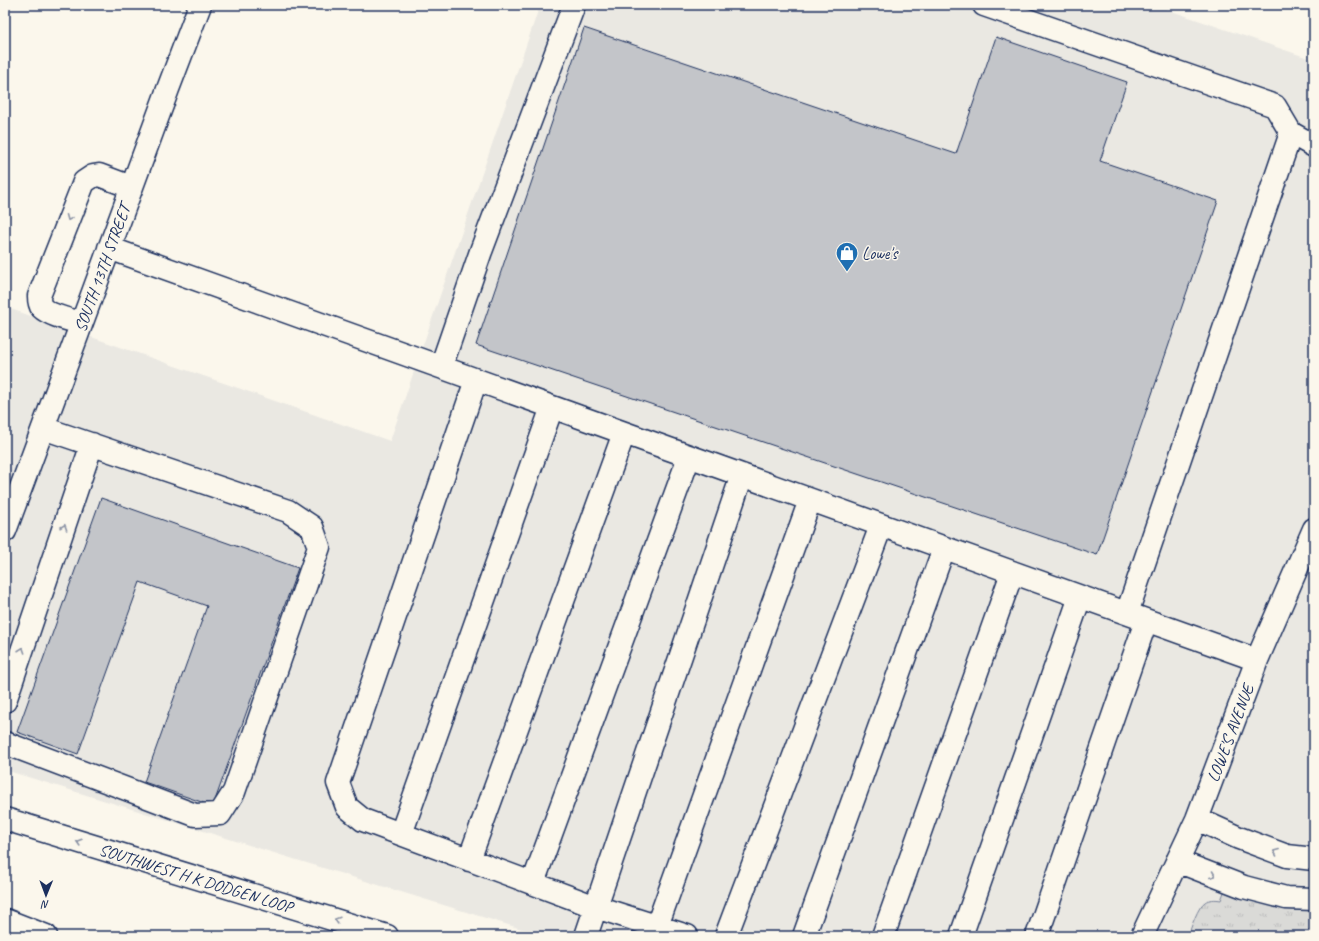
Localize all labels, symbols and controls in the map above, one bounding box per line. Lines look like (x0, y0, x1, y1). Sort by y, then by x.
street label: SOUTH 13TH STREET (70, 198, 137, 335)
one-way arrow (66, 214, 74, 221)
shop icon: Lowe's (834, 240, 860, 273)
place label: Lowe's (862, 243, 899, 264)
one-way arrow (59, 524, 67, 531)
one-way arrow (17, 647, 26, 654)
street label: LOWE'S AVENUE (1202, 680, 1259, 785)
one-way arrow (75, 838, 82, 846)
street label: SOUTHWEST H K DODGEN LOOP (97, 839, 297, 918)
one-way arrow (1272, 848, 1279, 856)
one-way arrow (1209, 870, 1217, 878)
north arrow (26, 875, 66, 915)
text: N (40, 898, 49, 912)
one-way arrow (333, 917, 340, 925)

